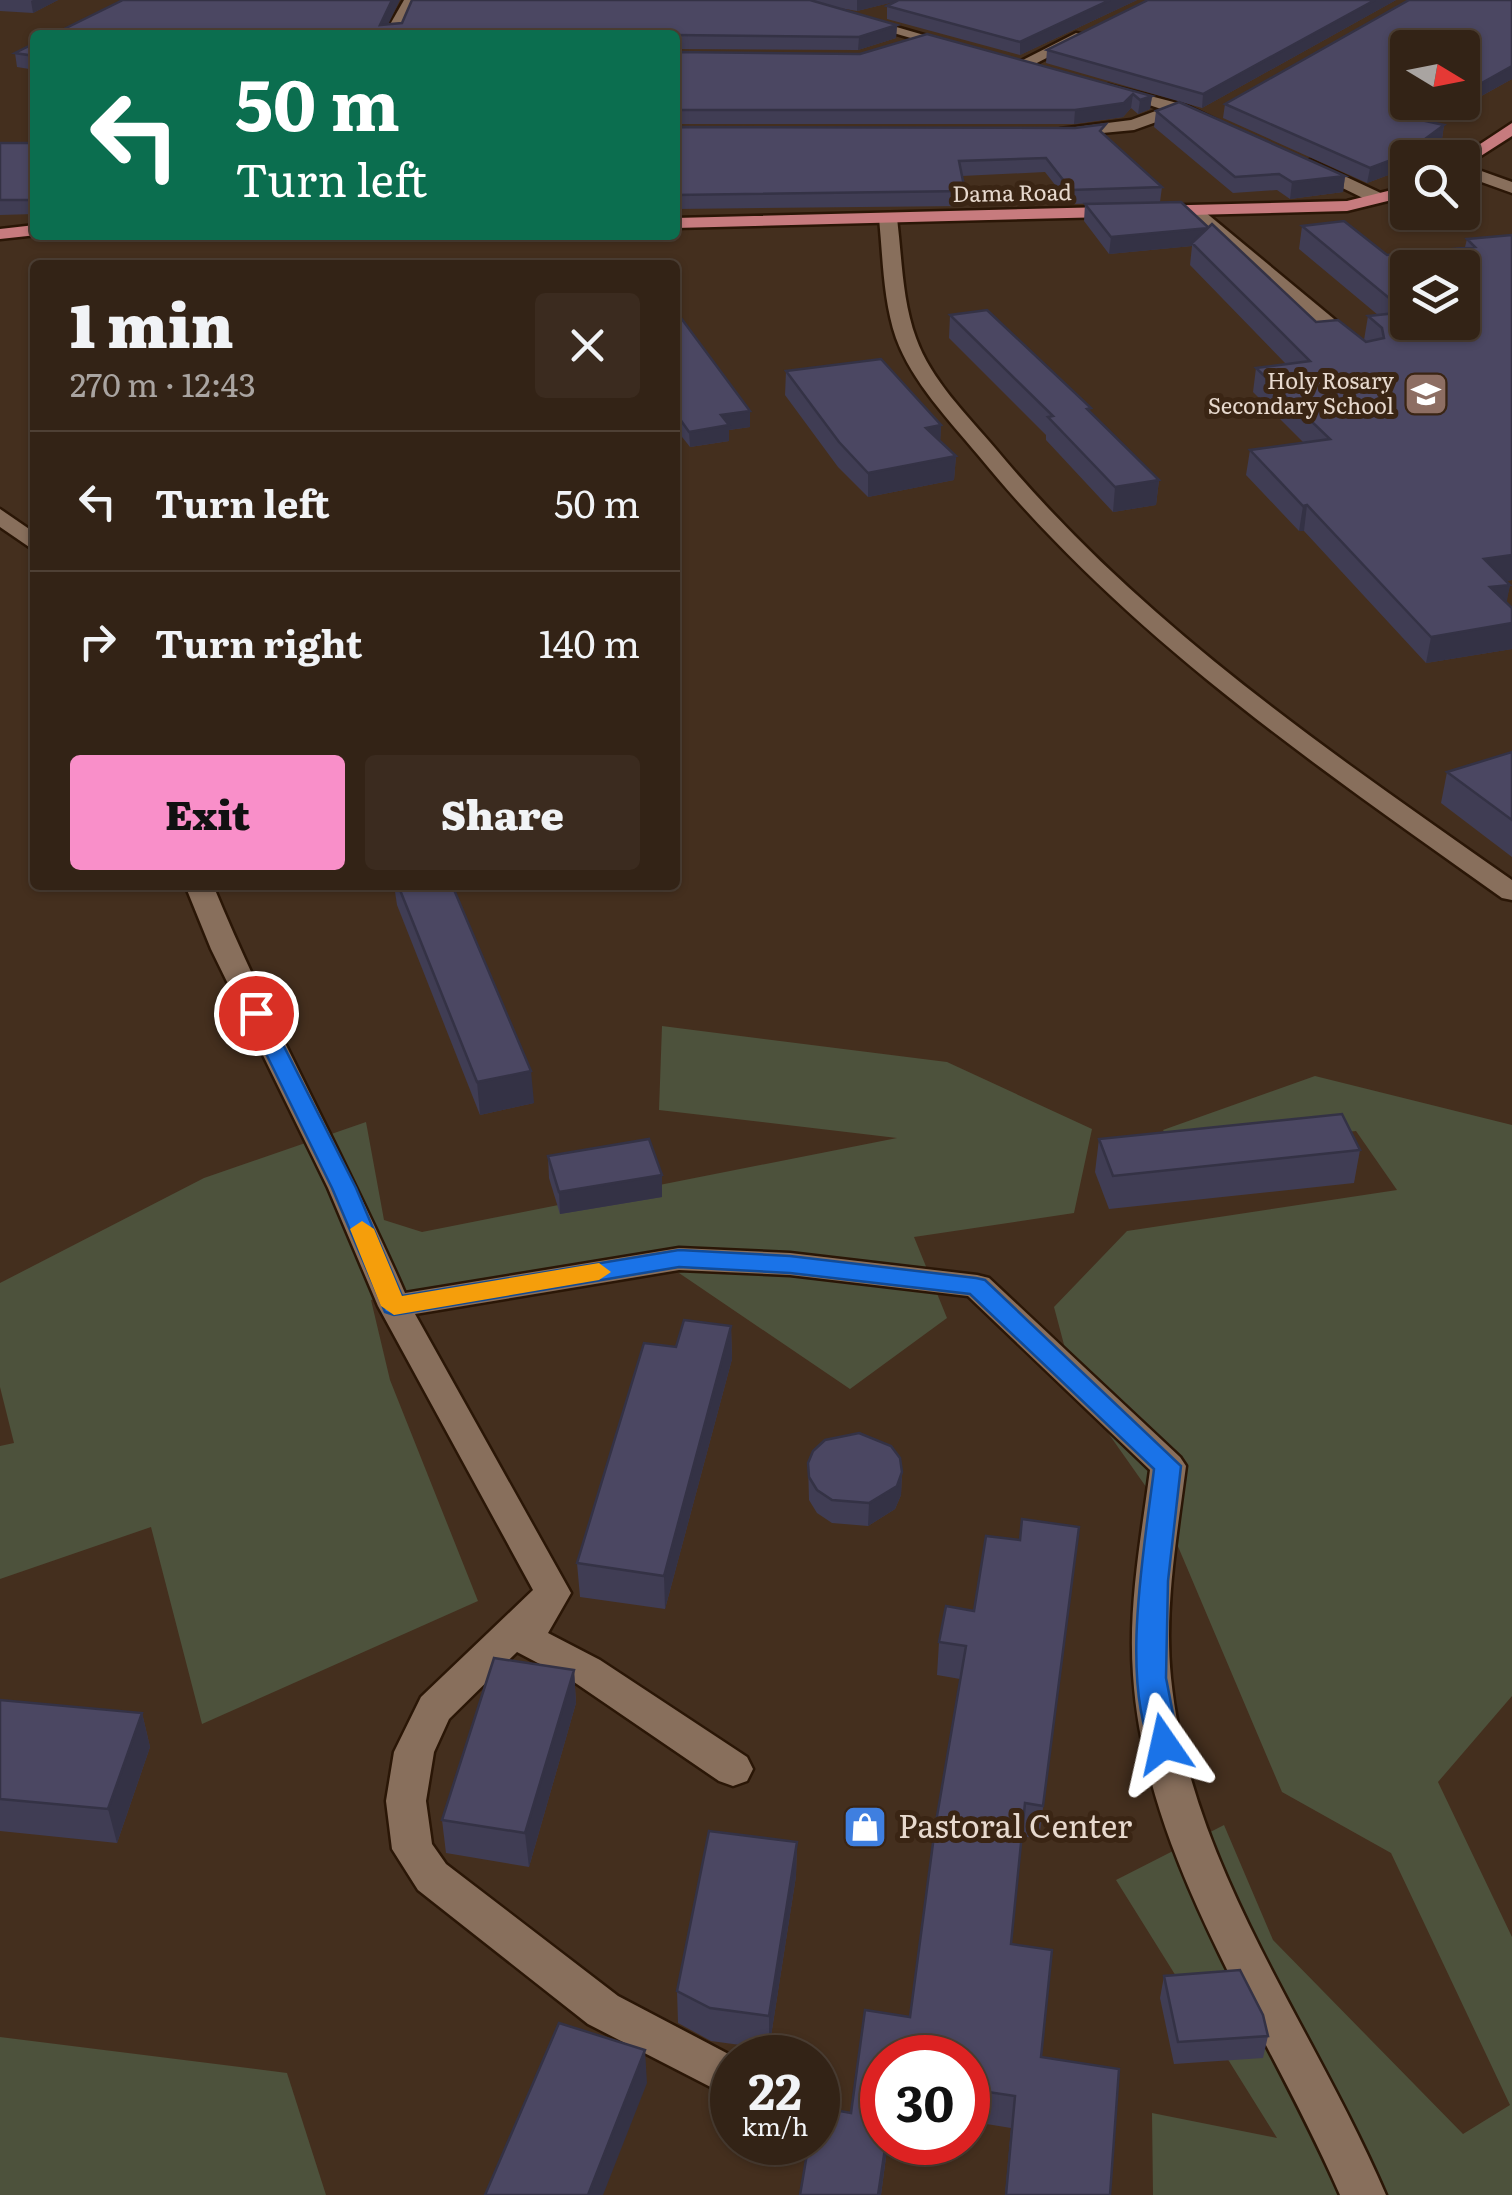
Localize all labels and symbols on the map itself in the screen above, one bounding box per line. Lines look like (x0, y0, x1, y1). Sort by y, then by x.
north arrow (1390, 30, 1480, 120)
street label: Dama Road (952, 174, 1072, 209)
place label: Holy Rosary Secondary School (1208, 363, 1394, 421)
school or university icon: Holy Rosary Secondary School (1403, 371, 1449, 417)
pin (214, 971, 299, 1056)
position arrow (1112, 1692, 1216, 1796)
place label: Pastoral Center (898, 1800, 1132, 1848)
shop icon: Pastoral Center (842, 1804, 888, 1850)
speed limit sign: 30 (860, 2035, 990, 2165)

